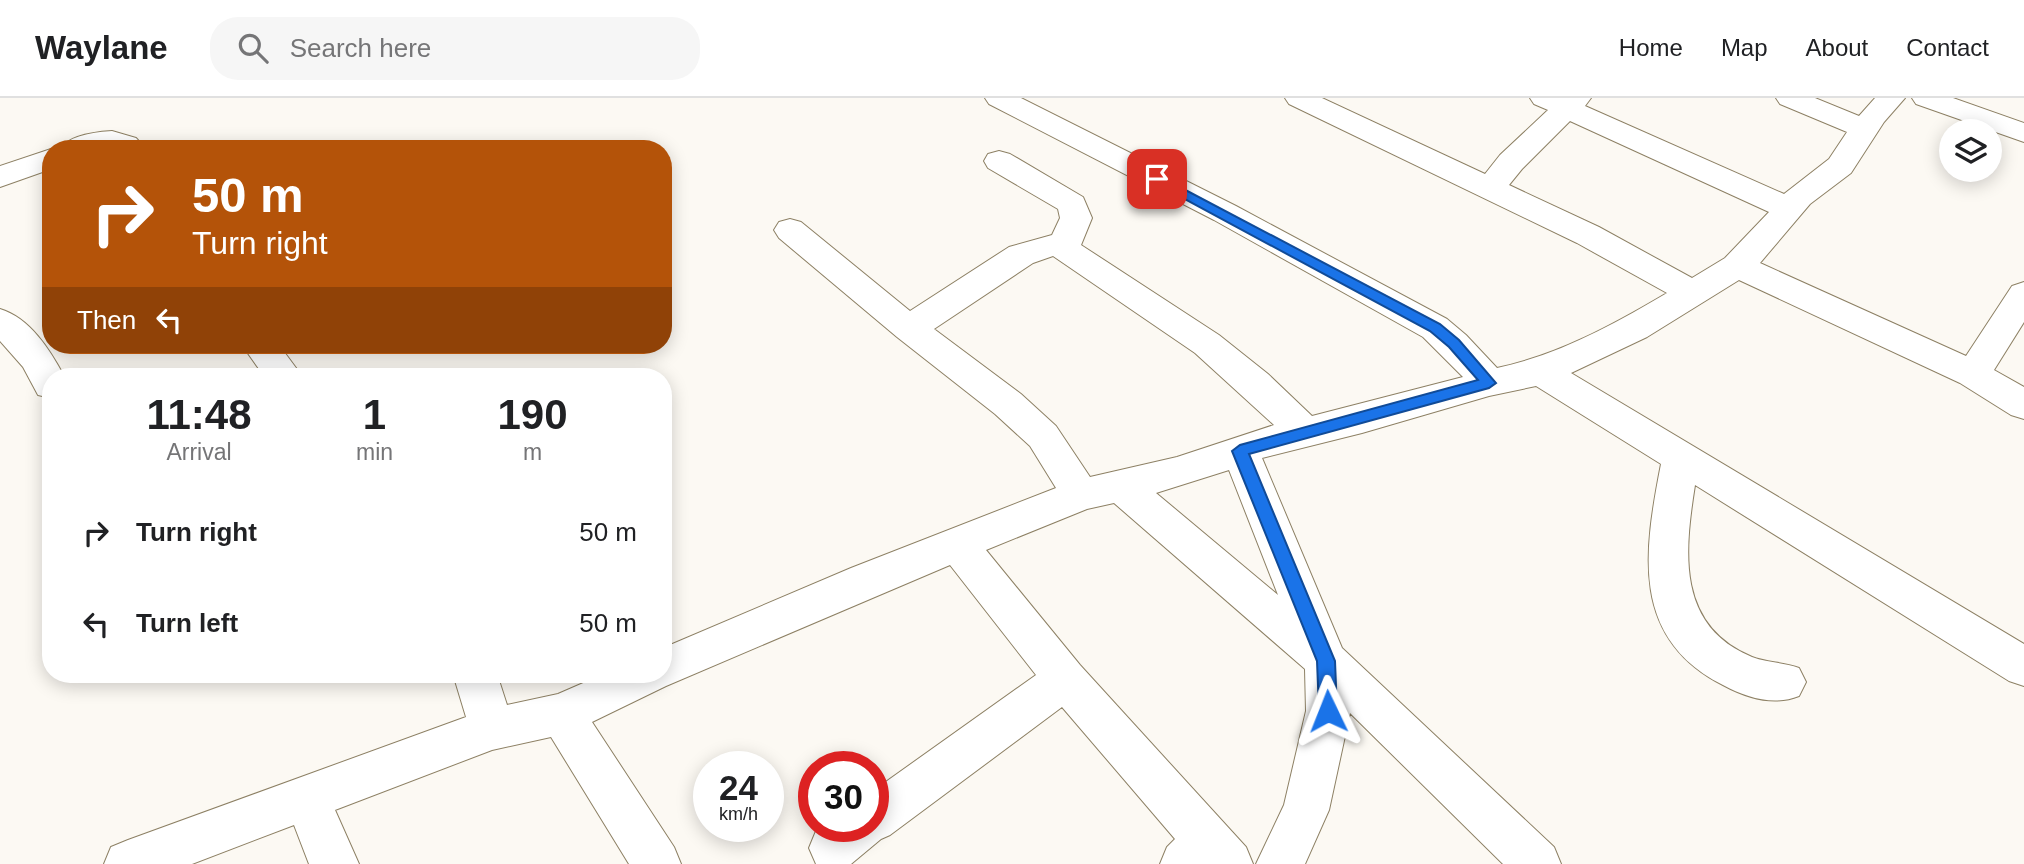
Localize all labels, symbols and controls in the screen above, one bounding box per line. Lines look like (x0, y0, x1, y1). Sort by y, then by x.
search box (210, 17, 700, 80)
text: Waylane (35, 29, 168, 66)
icon: search (234, 29, 272, 67)
text: Search here (290, 33, 431, 63)
text: Home (1619, 34, 1683, 61)
text: Map (1721, 34, 1768, 61)
text: About (1806, 34, 1868, 61)
text: Contact (1906, 34, 1989, 61)
map controls (1939, 119, 2002, 182)
button: layers (1939, 119, 2002, 182)
pin (1127, 149, 1187, 209)
icon: arrive (1138, 160, 1176, 198)
icon: right (77, 168, 168, 259)
text: 50 m (192, 168, 304, 222)
text: Turn right (192, 225, 328, 261)
icon: left (150, 301, 188, 339)
text: Then (77, 305, 136, 335)
text: 11:48 (146, 391, 252, 438)
text: 1 (363, 391, 386, 438)
text: 190 (497, 391, 568, 438)
text: Arrival (166, 439, 232, 465)
text: min (356, 439, 393, 465)
text: m (523, 439, 542, 465)
icon: right (77, 514, 115, 552)
text: Turn right (136, 517, 257, 547)
text: 50 m (579, 517, 637, 547)
icon: left (77, 605, 115, 643)
text: Turn left (136, 608, 238, 638)
text: 50 m (579, 608, 637, 638)
position arrow (1291, 674, 1365, 748)
speed limit sign: 30 (798, 751, 889, 842)
text: 24 (719, 768, 758, 807)
text: km/h (719, 804, 758, 824)

